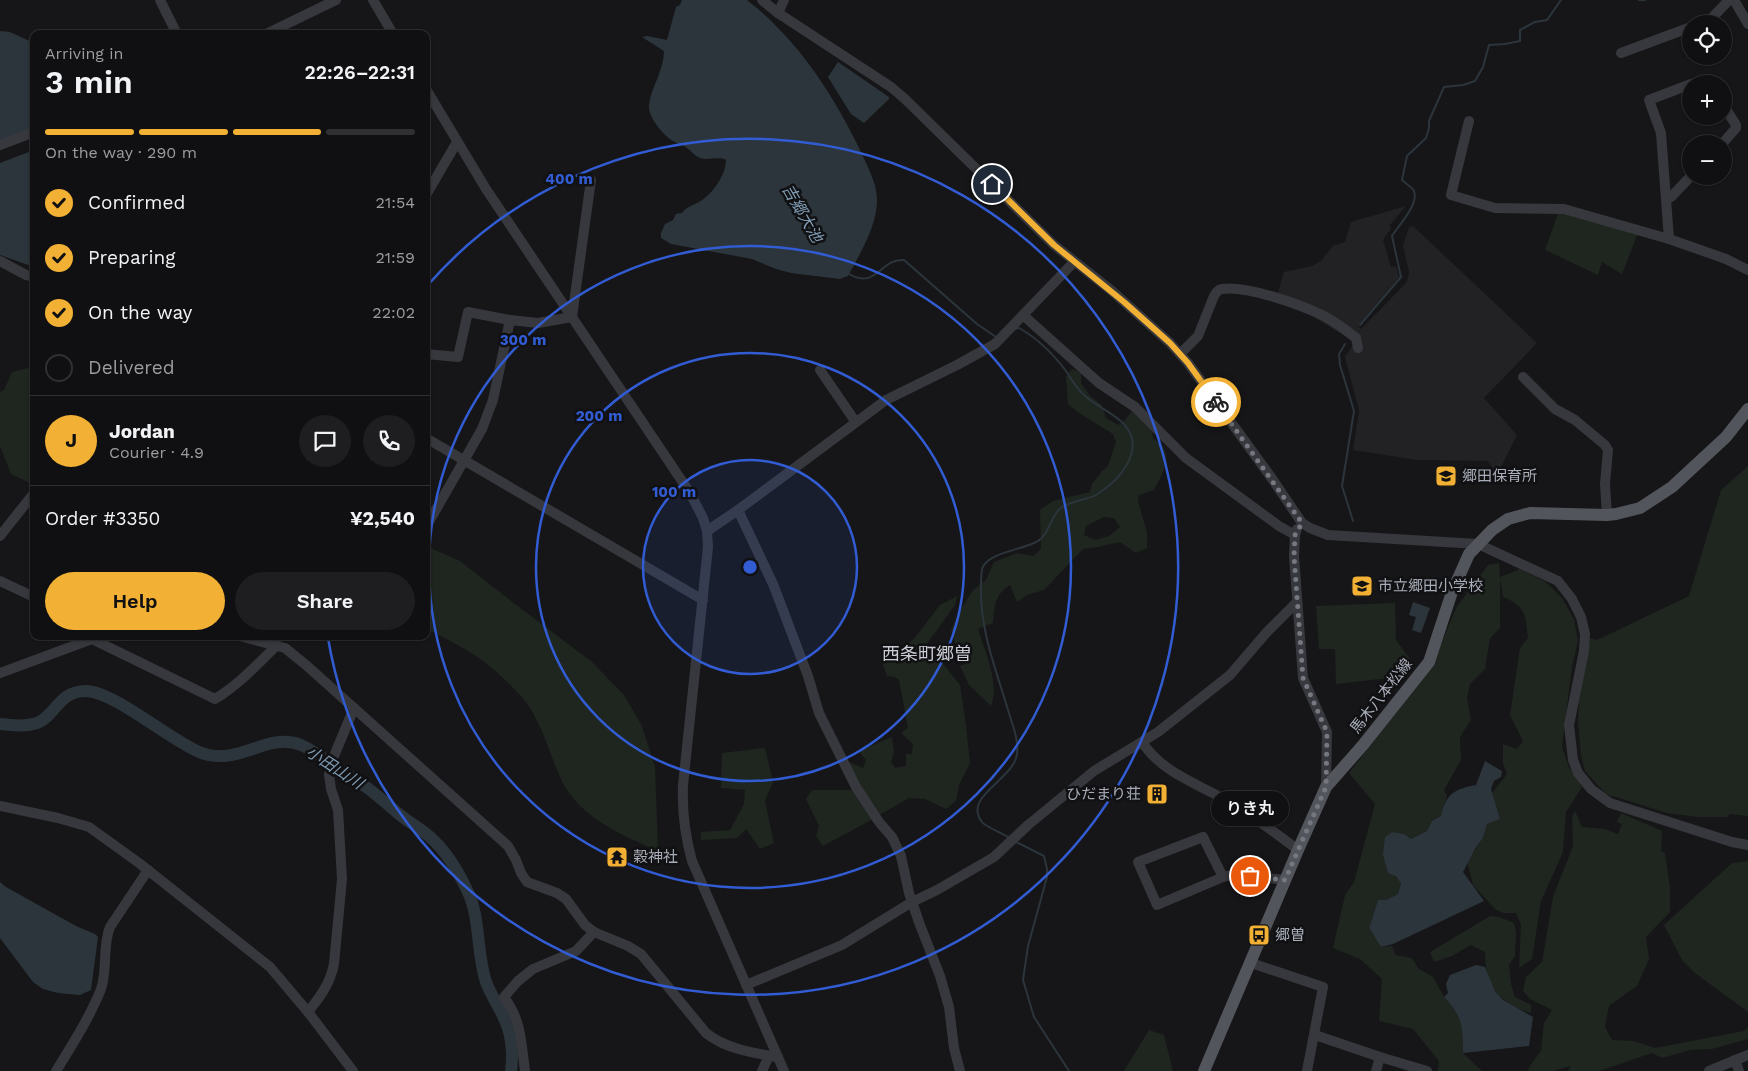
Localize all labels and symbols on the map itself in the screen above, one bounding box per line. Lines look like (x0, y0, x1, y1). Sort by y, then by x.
pin (971, 163, 1013, 205)
text: 400 m (545, 170, 593, 188)
water label: 吉郷大池 (778, 181, 828, 247)
text: 300 m (500, 331, 546, 349)
courier (1191, 377, 1241, 427)
text: 200 m (576, 407, 622, 425)
school or university icon: 郷田保育所 (1434, 464, 1458, 488)
place label: 郷田保育所 (1462, 467, 1537, 485)
text: 100 m (652, 483, 696, 501)
centre of rings (741, 558, 759, 576)
school or university icon: 市立郷田小学校 (1350, 574, 1374, 598)
place label: 市立郷田小学校 (1378, 577, 1483, 595)
district label: 西条町郷曽 (882, 643, 972, 664)
street label: 馬木八本松線 (1346, 655, 1416, 737)
water label: 小田山川 (303, 742, 368, 794)
building icon: ひだまり荘 (1145, 782, 1169, 806)
place label: ひだまり荘 (1066, 785, 1141, 803)
callout: りき丸 (1211, 791, 1289, 826)
temple icon: 穀神社 (605, 845, 629, 869)
place label: 穀神社 (633, 848, 678, 866)
pin (1229, 855, 1271, 897)
bus stop icon: 郷曽 (1247, 923, 1271, 947)
place label: 郷曽 (1275, 926, 1305, 944)

